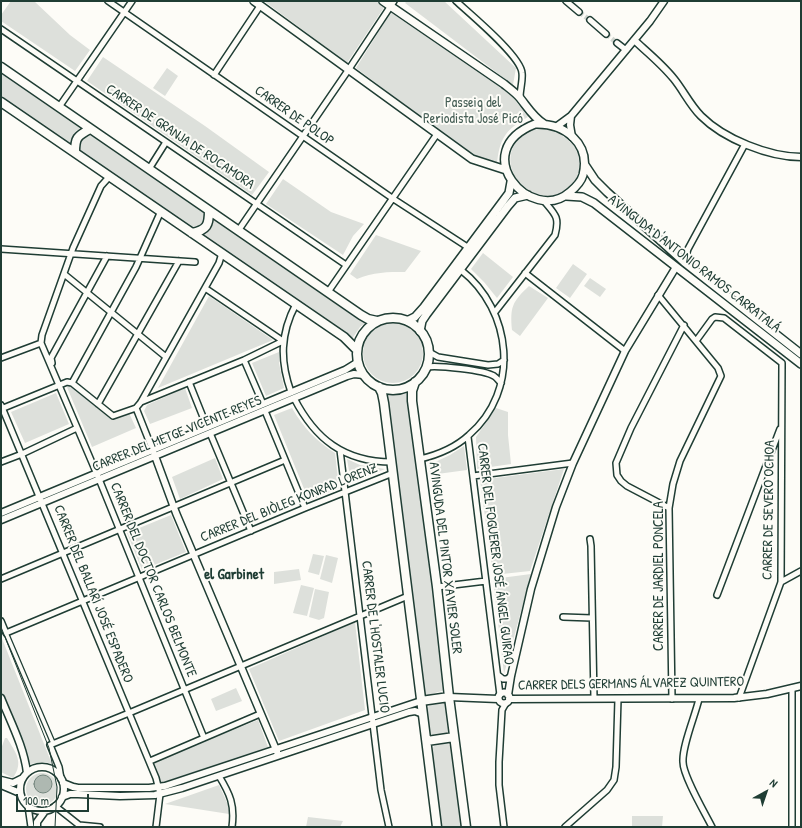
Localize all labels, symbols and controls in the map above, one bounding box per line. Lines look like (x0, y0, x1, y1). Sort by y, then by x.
street label: CARRER DE GRANJA DE ROCAMORA (103, 81, 257, 193)
street label: CARRER DE POLOP (251, 82, 337, 150)
park label: Passeig del Periodista José Picó (423, 95, 523, 128)
street label: AVINGUDA D'ANTONIO RAMOS CARRATALÁ (604, 191, 784, 337)
street label: CARRER DEL METGE VICENTE REYES (90, 392, 264, 476)
street label: CARRER DE SEVERO OCHOA (759, 440, 779, 580)
street label: CARRER DEL FOGUERER JOSÉ ÁNGEL GUIRAO (473, 442, 517, 666)
street label: CARRER DEL BIÒLEG KONRAD LORENZ (198, 460, 380, 546)
street label: AVINGUDA DEL PINTOR XAVIER SOLER (425, 461, 465, 655)
street label: CARRER DEL DOCTOR CARLOS BELMONTE (106, 480, 200, 680)
street label: CARRER DE JARDIEL PONCELA (651, 501, 667, 651)
street label: CARRER DEL BALLARÍ JOSÉ ESPADERO (50, 503, 136, 685)
street label: CARRER DE L'HOSTALER LUCIO (357, 560, 393, 714)
district label: el Garbinet (204, 566, 264, 584)
street label: CARRER DELS GERMANS ÁLVAREZ QUINTERO (518, 674, 744, 694)
north arrow (746, 772, 786, 812)
text: N (767, 776, 780, 790)
scale bar (18, 786, 91, 812)
text: 100 m (23, 792, 49, 809)

